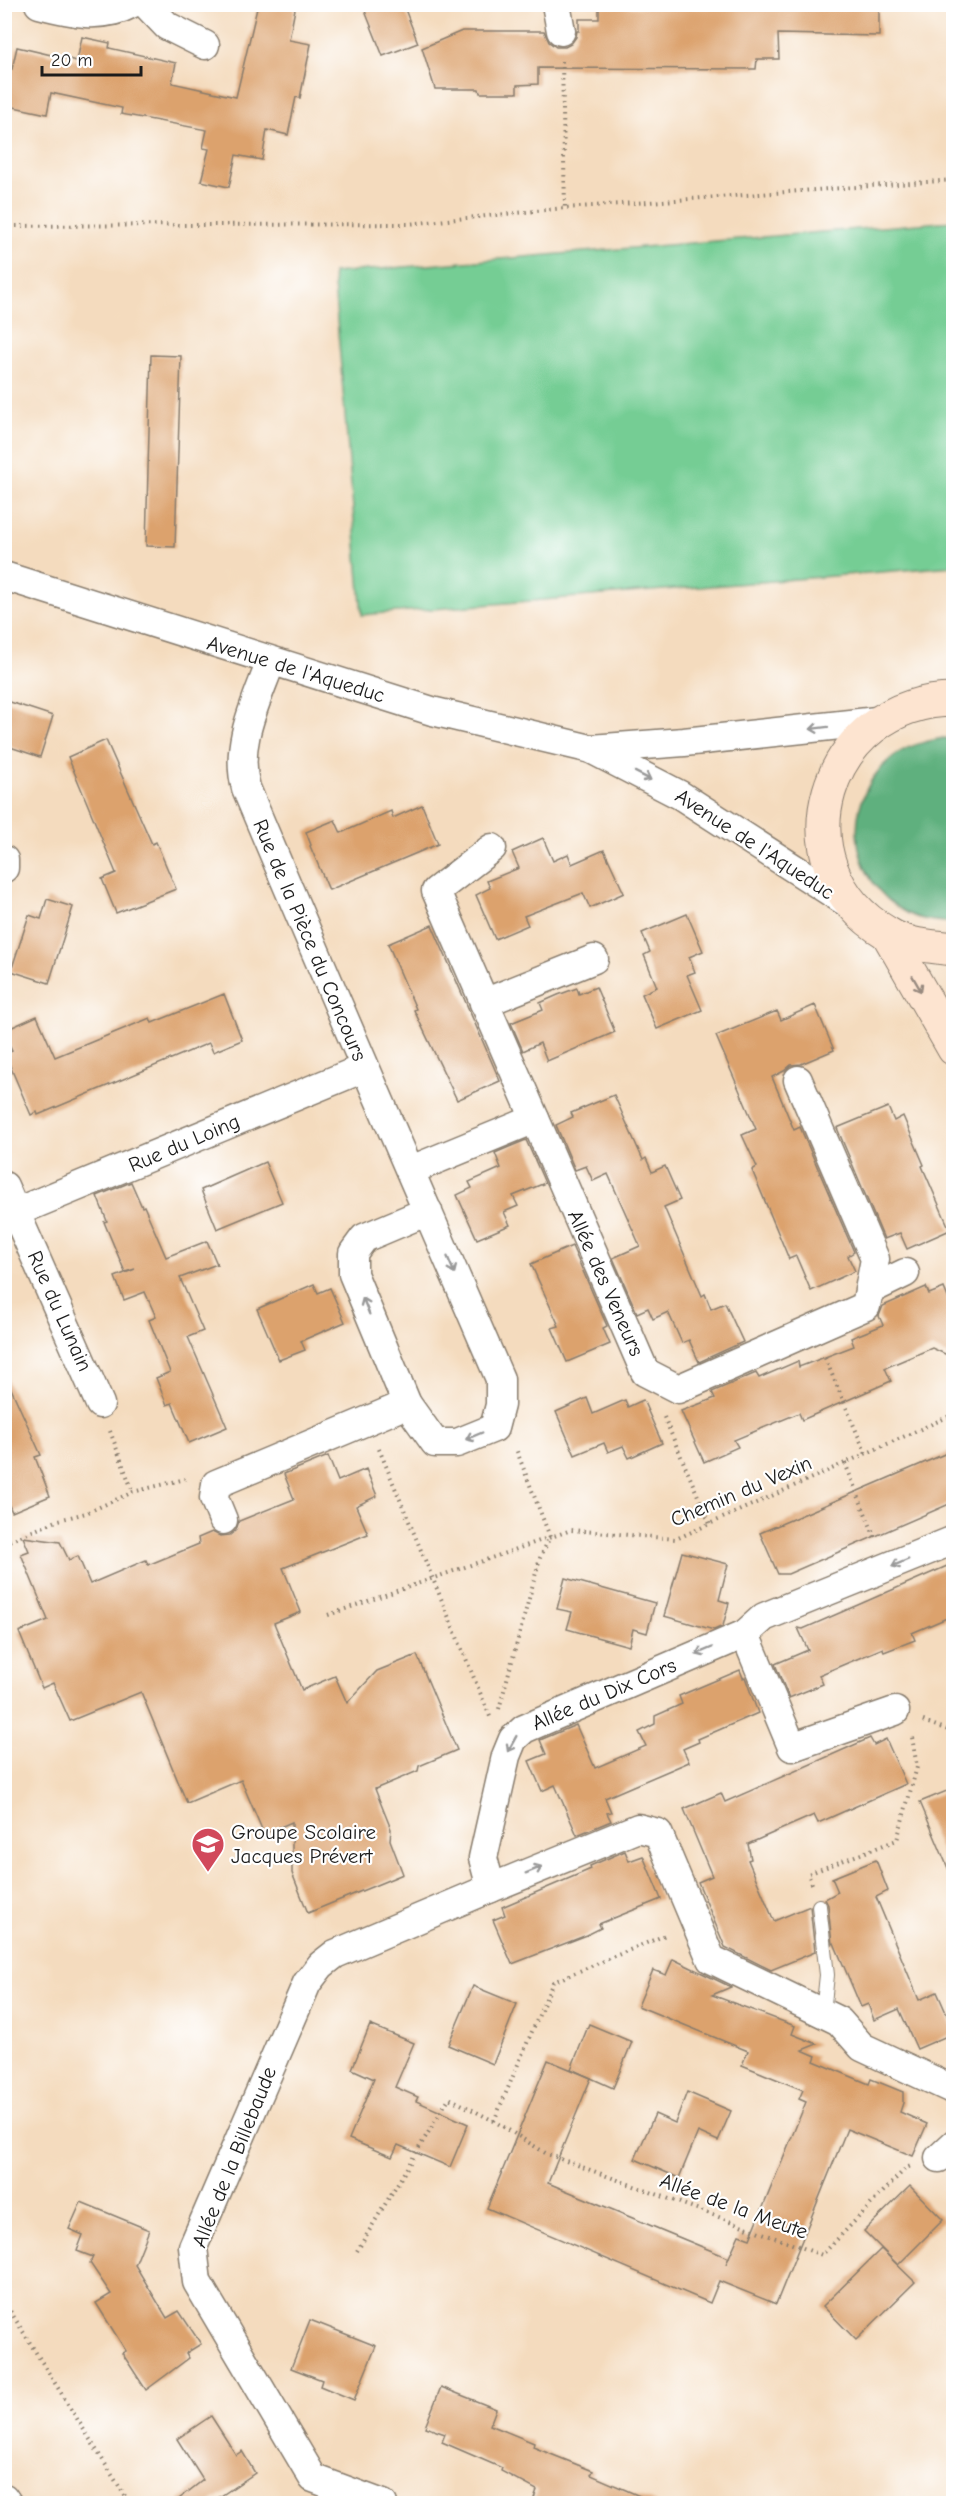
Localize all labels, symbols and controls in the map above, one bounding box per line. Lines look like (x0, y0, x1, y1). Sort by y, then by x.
scale bar (42, 39, 141, 77)
text: 20 m (51, 50, 92, 71)
street label: Avenue de l'Aqueduc (204, 631, 388, 707)
one-way arrow (810, 723, 830, 734)
one-way arrow (634, 771, 652, 782)
street label: Avenue de l'Aqueduc (671, 784, 839, 904)
street label: Rue de la Pièce du Concours (248, 816, 372, 1064)
one-way arrow (911, 976, 923, 993)
street label: Rue du Loing (125, 1109, 243, 1177)
street label: Allée des Veneurs (563, 1206, 649, 1360)
street label: Rue du Lunain (23, 1247, 97, 1375)
one-way arrow (446, 1255, 457, 1274)
one-way arrow (360, 1297, 371, 1315)
one-way arrow (465, 1431, 484, 1442)
street label: Chemin du Vexin (667, 1450, 815, 1532)
one-way arrow (891, 1558, 909, 1569)
one-way arrow (695, 1647, 713, 1658)
street label: Allée du Dix Cors (528, 1653, 680, 1735)
one-way arrow (506, 1735, 518, 1752)
place label: Groupe Scolaire Jacques Prévert (231, 1820, 376, 1868)
school or university icon: Groupe Scolaire Jacques Prévert (190, 1826, 226, 1873)
one-way arrow (524, 1864, 542, 1875)
street label: Allée de la Billebaude (187, 2063, 281, 2251)
street label: Allée de la Meute (657, 2168, 811, 2244)

